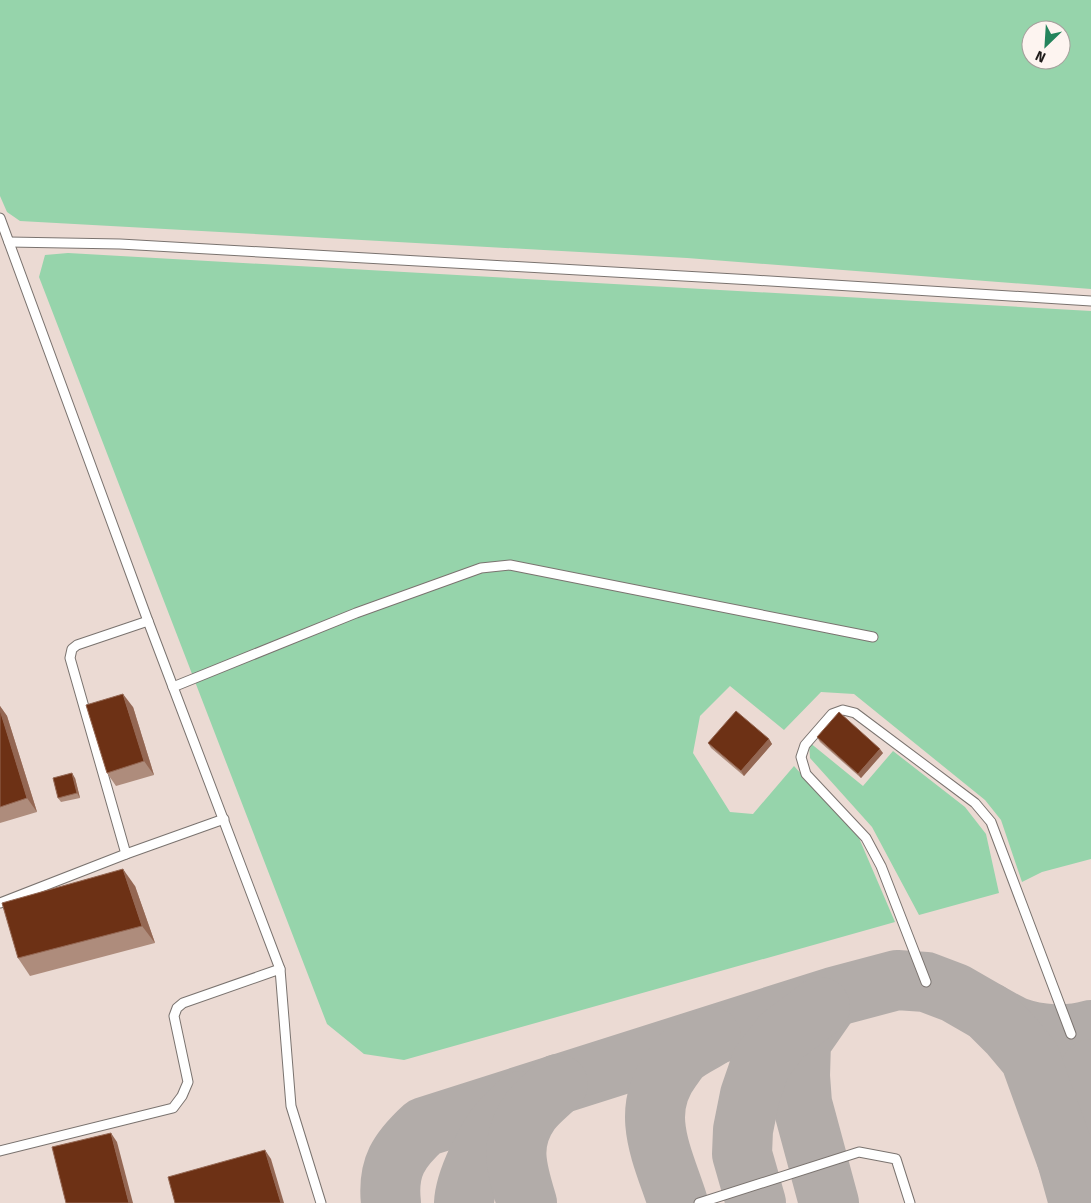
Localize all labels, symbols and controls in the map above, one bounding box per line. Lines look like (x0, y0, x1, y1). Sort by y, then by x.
north arrow (1021, 20, 1071, 70)
text: N (1033, 47, 1049, 66)

